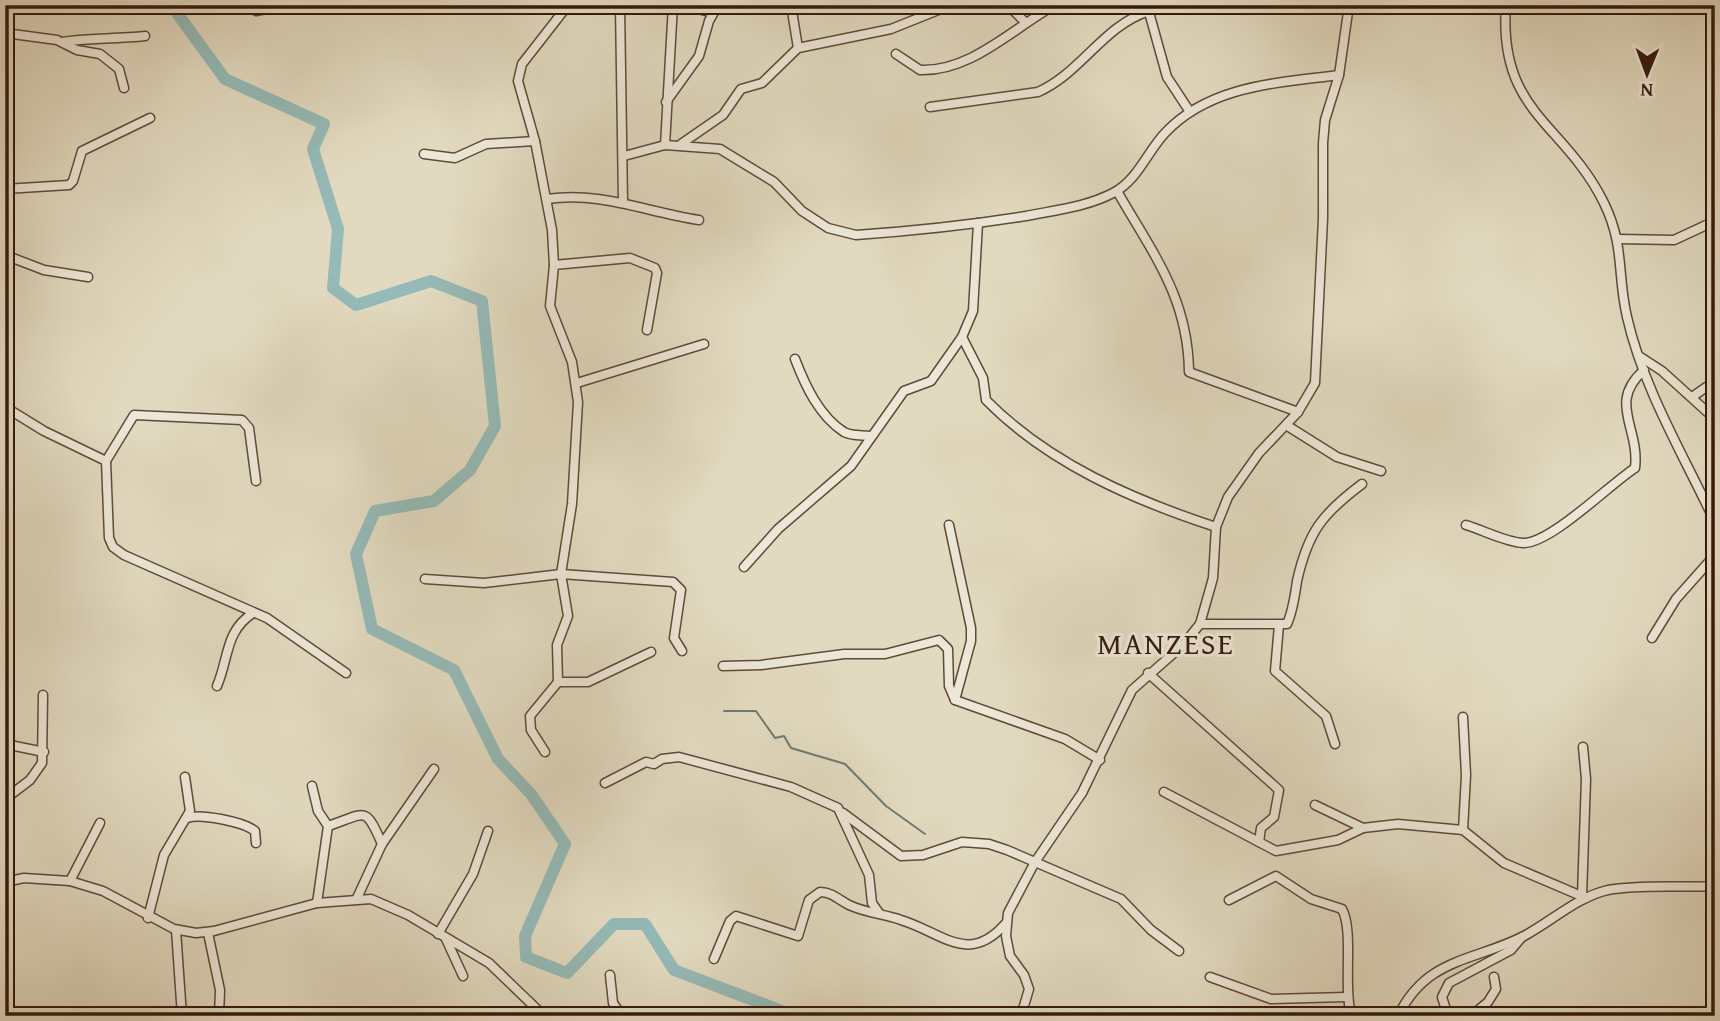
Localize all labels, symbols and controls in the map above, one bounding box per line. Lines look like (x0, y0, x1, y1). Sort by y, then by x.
north arrow (1612, 38, 1682, 108)
text: N (1640, 77, 1653, 105)
district label: MANZESE (1097, 621, 1235, 665)

